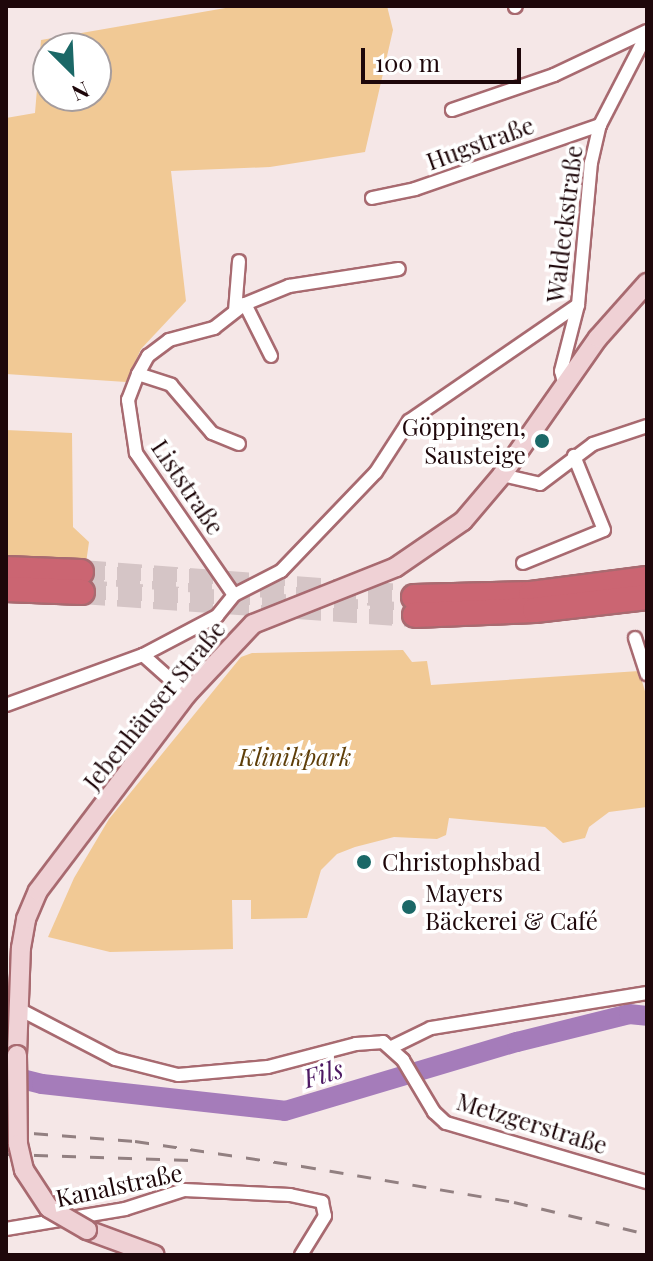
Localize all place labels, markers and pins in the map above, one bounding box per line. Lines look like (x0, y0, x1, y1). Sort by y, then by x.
place label: Göppingen, Sausteige (402, 413, 526, 469)
marker: Göppingen, Sausteige (533, 432, 551, 450)
place label: Christophsbad (382, 848, 541, 876)
marker: Christophsbad (353, 851, 375, 873)
place label: Mayers Bäckerei & Café (425, 879, 598, 935)
marker: Mayers Bäckerei & Café (400, 898, 418, 916)

